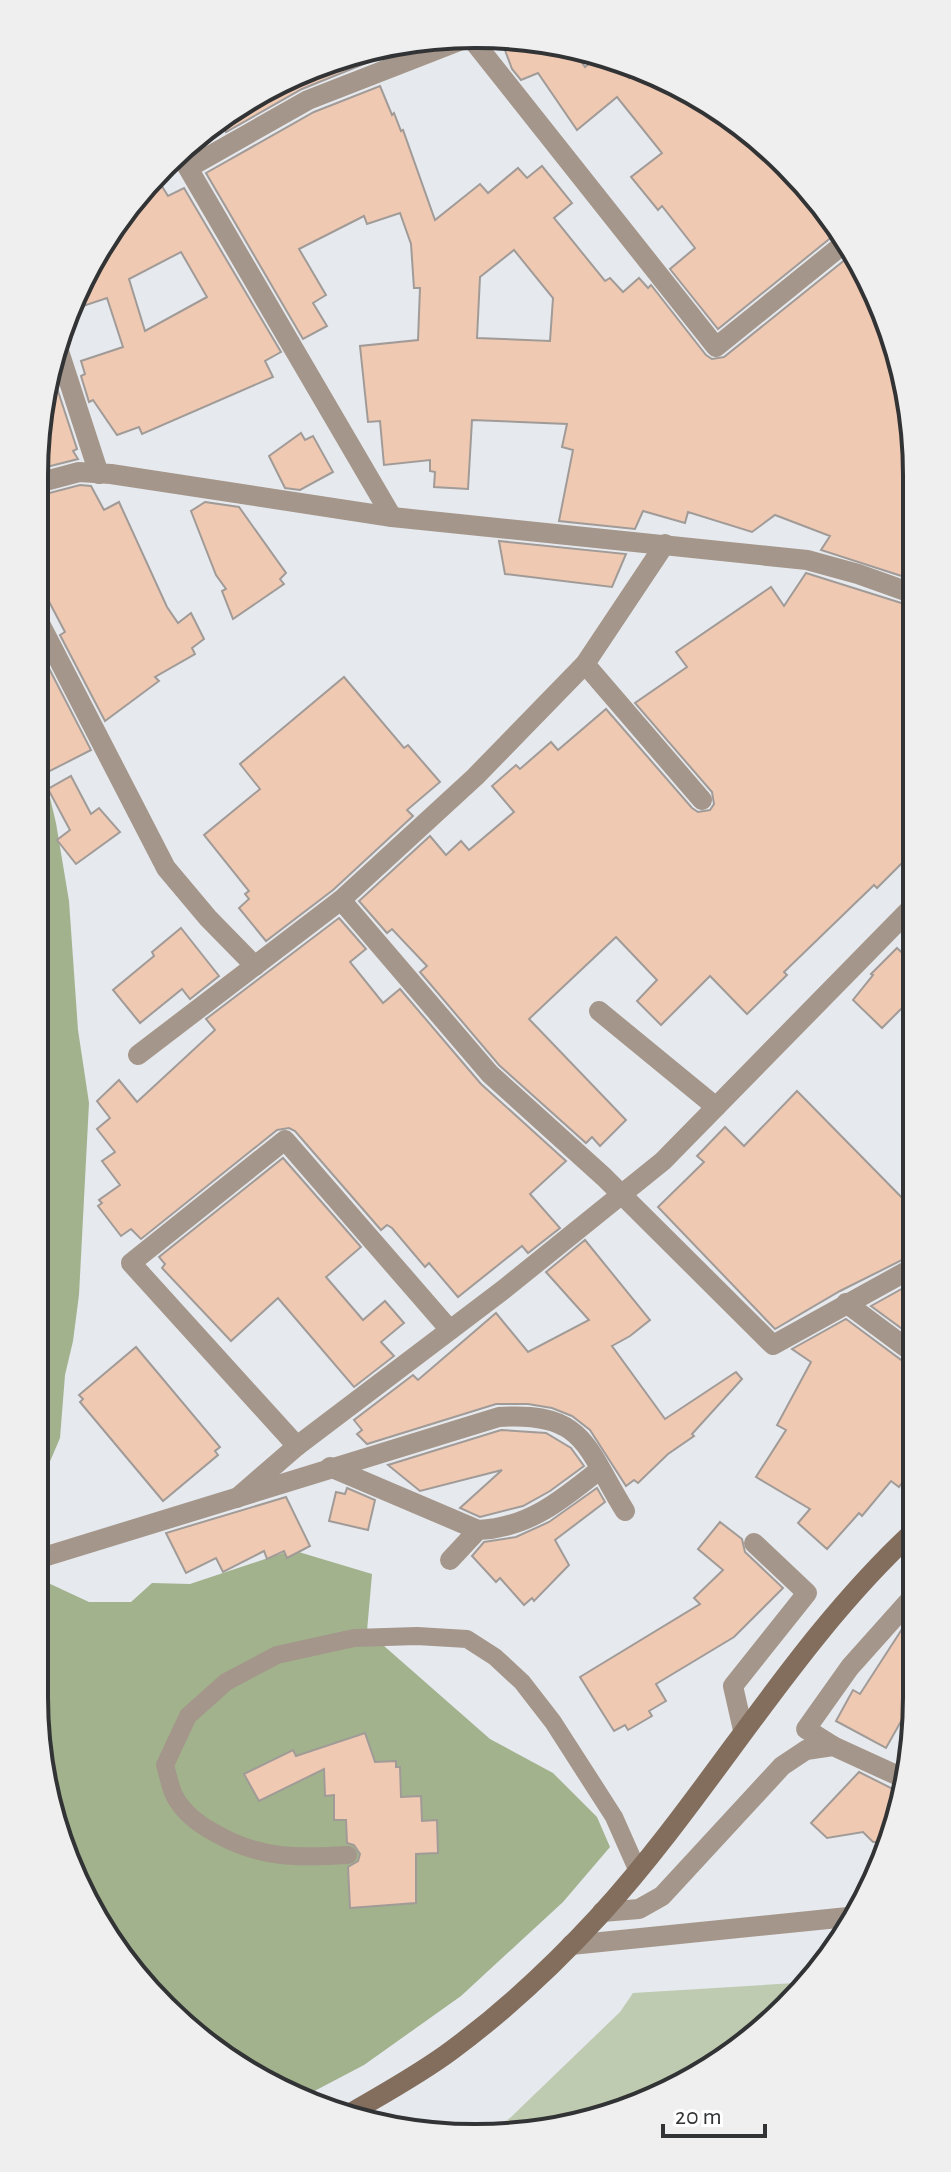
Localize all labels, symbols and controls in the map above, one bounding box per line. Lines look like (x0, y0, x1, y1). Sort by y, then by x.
scale bar (663, 2088, 765, 2138)
text: 20 m (675, 2105, 722, 2129)

